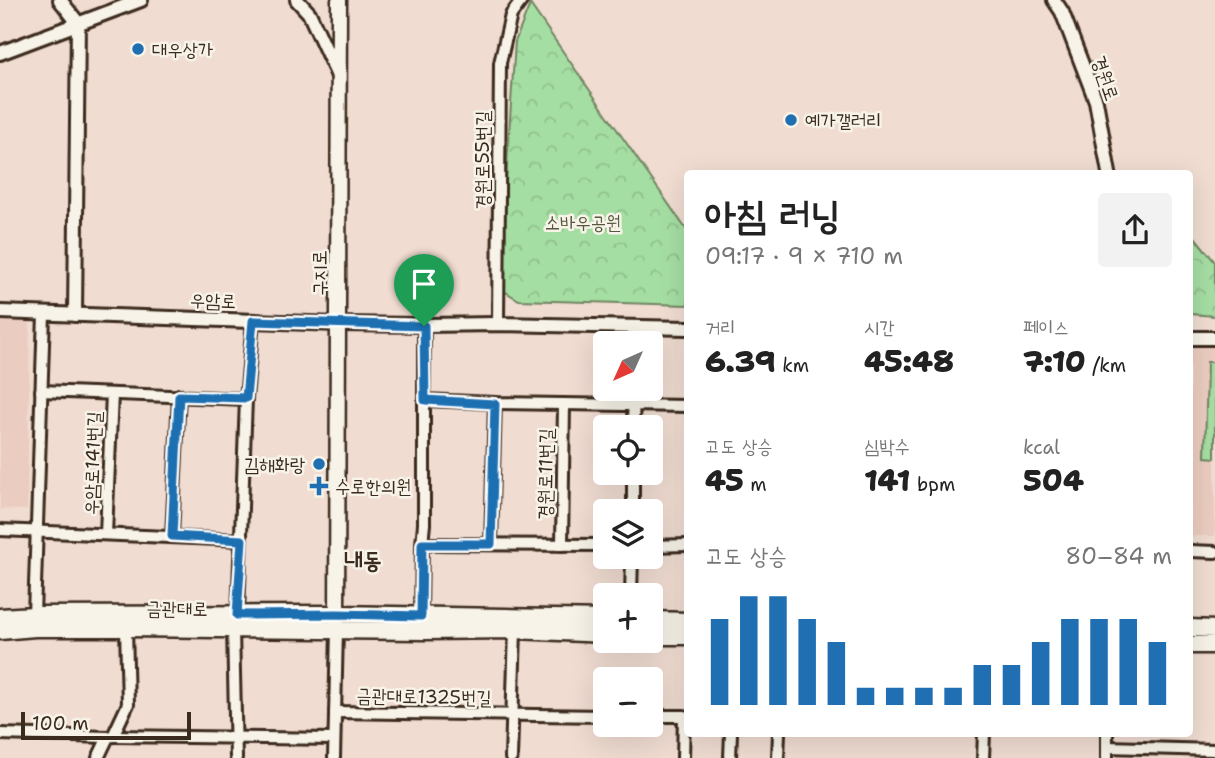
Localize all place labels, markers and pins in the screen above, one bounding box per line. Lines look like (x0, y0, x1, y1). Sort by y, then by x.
place label: 대우상가 (152, 37, 214, 62)
marker: 대우상가 (130, 41, 146, 57)
place label: 예가갤러리 (805, 108, 881, 133)
marker: 예가갤러리 (783, 112, 799, 128)
pin (394, 254, 454, 326)
place label: 김해화랑 (244, 452, 306, 477)
marker: 김해화랑 (311, 456, 327, 472)
place label: 수로한의원 (335, 474, 411, 499)
marker: 수로한의원 (309, 476, 329, 496)

